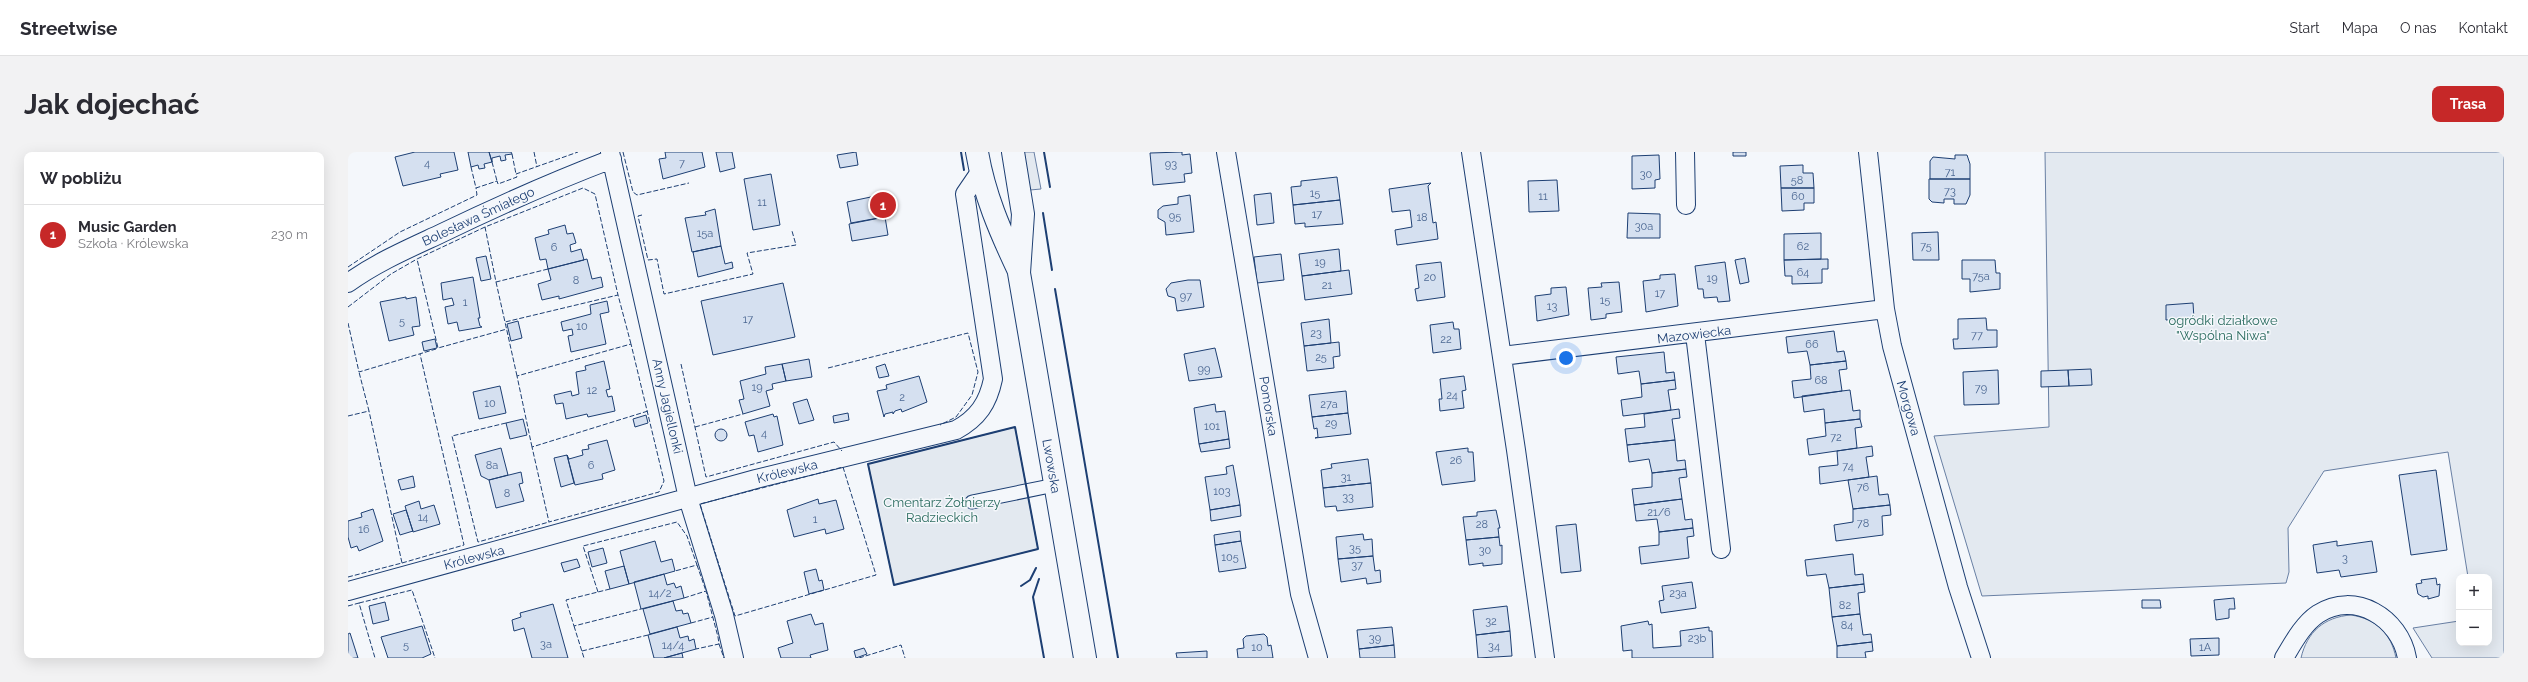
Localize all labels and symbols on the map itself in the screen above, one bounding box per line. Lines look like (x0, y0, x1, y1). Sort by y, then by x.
house number: 4 (424, 157, 430, 170)
house number: 7 (679, 157, 685, 170)
house number: 93 (1165, 158, 1177, 171)
house number: 71 (1945, 166, 1956, 179)
house number: 30 (1640, 168, 1653, 181)
house number: 58 (1791, 174, 1803, 187)
street label: Bolesława Śmiałego (419, 183, 537, 249)
house number: 73 (1944, 185, 1956, 198)
house number: 15 (1310, 187, 1320, 200)
pin: 1 (870, 190, 896, 220)
house number: 11 (1538, 190, 1548, 203)
house number: 60 (1791, 190, 1805, 203)
house number: 11 (757, 196, 767, 209)
house number: 17 (1312, 208, 1322, 221)
house number: 95 (1169, 210, 1181, 223)
house number: 18 (1416, 211, 1428, 224)
house number: 30a (1635, 220, 1653, 233)
house number: 15a (697, 227, 713, 240)
house number: 62 (1797, 240, 1809, 253)
house number: 75 (1920, 240, 1932, 253)
house number: 6 (551, 241, 558, 254)
house number: 19 (1314, 256, 1326, 269)
house number: 64 (1797, 266, 1809, 279)
house number: 75a (1972, 270, 1990, 283)
house number: 20 (1424, 271, 1436, 284)
house number: 19 (1706, 272, 1718, 285)
house number: 8 (573, 274, 579, 287)
house number: 21 (1322, 279, 1333, 292)
house number: 17 (1655, 287, 1665, 300)
house number: 97 (1180, 290, 1192, 303)
house number: 15 (1600, 294, 1610, 307)
house number: 1 (463, 296, 468, 309)
house number: 13 (1547, 300, 1557, 313)
house number: 17 (743, 313, 753, 326)
park label: ogródki działkowe "Wspólna Niwa" (2168, 313, 2278, 343)
house number: 5 (399, 315, 405, 328)
house number: 10 (576, 320, 588, 333)
street label: Mazowiecka (1656, 323, 1732, 346)
house number: 23 (1310, 327, 1322, 340)
house number: 77 (1971, 329, 1983, 342)
house number: 22 (1440, 333, 1452, 346)
house number: 66 (1805, 338, 1819, 351)
your location (1556, 348, 1576, 368)
house number: 25 (1315, 351, 1327, 364)
street label: Anny Jagiellonki (649, 357, 686, 455)
house number: 99 (1198, 363, 1210, 376)
house number: 68 (1814, 374, 1828, 387)
street label: Pomorska (1256, 375, 1281, 437)
street label: Morgowa (1894, 379, 1924, 437)
house number: 19 (751, 381, 763, 394)
house number: 79 (1975, 382, 1987, 395)
house number: 12 (587, 384, 597, 397)
house number: 24 (1446, 389, 1458, 402)
house number: 2 (899, 391, 905, 404)
house number: 10 (484, 397, 496, 410)
house number: 27a (1320, 398, 1338, 411)
house number: 29 (1325, 417, 1337, 430)
house number: 101 (1204, 420, 1220, 433)
house number: 4 (761, 427, 767, 440)
house number: 72 (1830, 431, 1842, 444)
street label: Lwowska (1039, 438, 1064, 494)
house number: 26 (1450, 454, 1463, 467)
street label: Królewska (755, 457, 819, 486)
house number: 8a (486, 459, 498, 472)
house number: 6 (588, 459, 595, 472)
house number: 74 (1842, 460, 1854, 473)
house number: 31 (1341, 471, 1352, 484)
house number: 76 (1857, 481, 1870, 494)
house number: 103 (1213, 485, 1231, 498)
house number: 8 (504, 487, 510, 500)
house number: 33 (1342, 491, 1354, 504)
park label: Cmentarz Żołnierzy Radzieckich (883, 494, 1001, 525)
house number: 21/6 (1647, 506, 1671, 519)
house number: 14 (418, 511, 428, 524)
house number: 1 (813, 513, 818, 526)
house number: 78 (1857, 517, 1869, 530)
house number: 28 (1476, 518, 1488, 531)
house number: 16 (358, 523, 370, 536)
street label: Królewska (442, 542, 506, 573)
house number: 35 (1349, 542, 1361, 555)
house number: 30 (1479, 544, 1492, 557)
house number: 105 (1221, 551, 1239, 564)
house number: 3 (2342, 552, 2348, 565)
house number: 37 (1351, 559, 1363, 572)
house number: 14/2 (649, 587, 672, 600)
house number: 23a (1669, 587, 1687, 600)
house number: 82 (1839, 599, 1851, 612)
house number: 32 (1485, 615, 1497, 628)
house number: 84 (1841, 619, 1853, 632)
house number: 39 (1369, 632, 1381, 645)
house number: 23b (1688, 632, 1706, 645)
house number: 3a (540, 638, 552, 651)
house number: 5 (403, 639, 409, 652)
house number: 14/4 (662, 639, 684, 652)
house number: 34 (1488, 640, 1500, 653)
house number: 10 (1251, 641, 1263, 654)
house number: 1A (2199, 641, 2212, 654)

